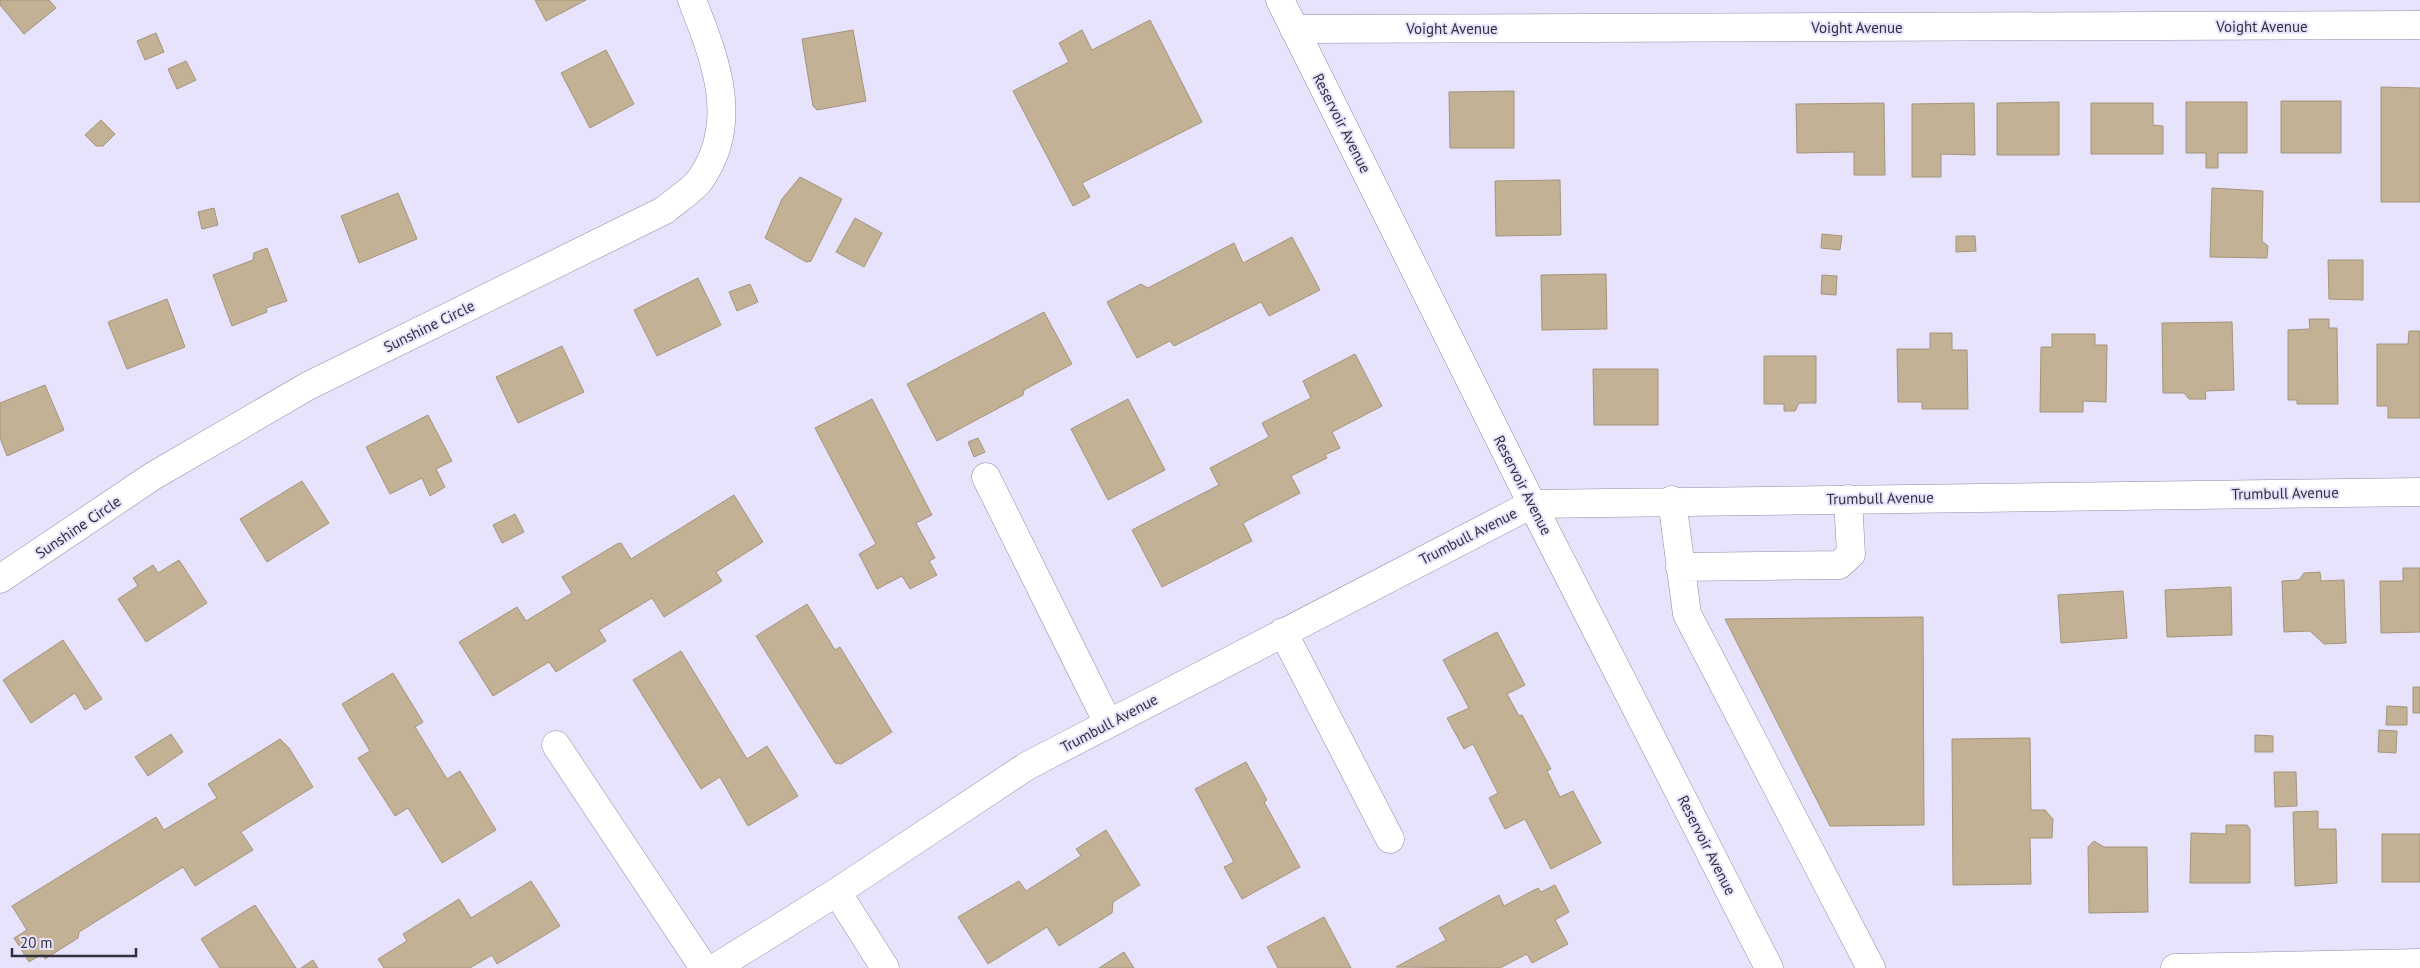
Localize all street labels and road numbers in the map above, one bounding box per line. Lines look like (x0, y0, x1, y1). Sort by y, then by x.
street label: Voight Avenue (2215, 17, 2308, 36)
street label: Voight Avenue (1810, 18, 1903, 37)
street label: Voight Avenue (1405, 19, 1498, 38)
street label: Reservoir Avenue (1309, 70, 1375, 176)
street label: Sunshine Circle (380, 296, 478, 356)
street label: Reservoir Avenue (1490, 432, 1556, 538)
street label: Trumbull Avenue (2231, 483, 2339, 503)
street label: Trumbull Avenue (1826, 488, 1934, 508)
street label: Sunshine Circle (32, 491, 124, 563)
street label: Trumbull Avenue (1416, 503, 1520, 569)
street label: Trumbull Avenue (1057, 689, 1161, 757)
street label: Reservoir Avenue (1674, 792, 1740, 898)

